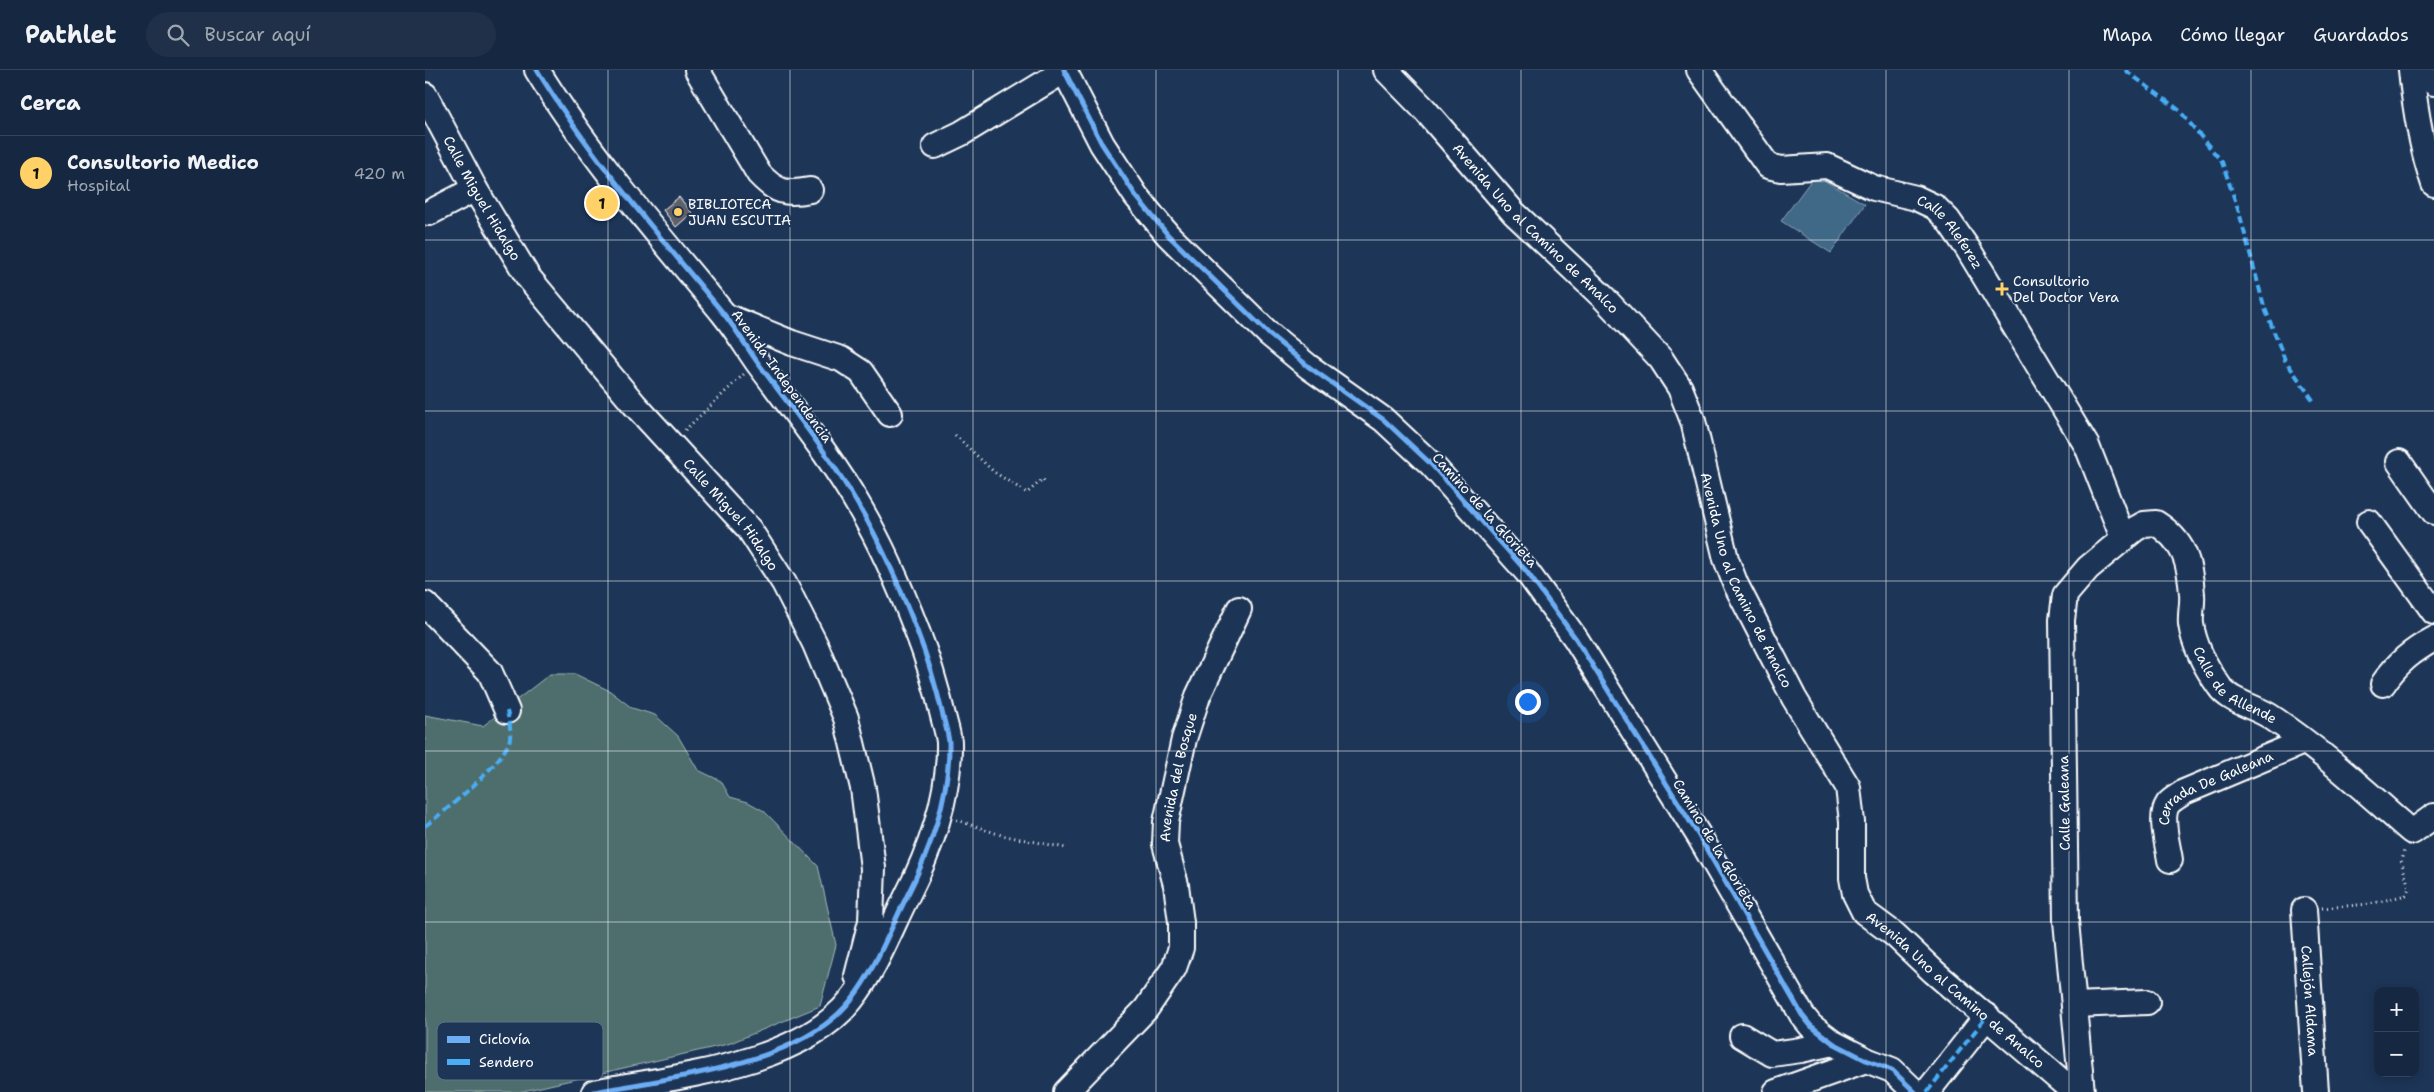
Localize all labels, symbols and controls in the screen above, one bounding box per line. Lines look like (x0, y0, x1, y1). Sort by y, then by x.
search box (146, 12, 496, 57)
text: Pathlet (25, 19, 116, 51)
icon: search (164, 21, 192, 49)
text: Buscar aquí (204, 22, 311, 47)
text: Mapa (2102, 23, 2152, 47)
text: Cómo llegar (2180, 23, 2285, 47)
text: Guardados (2313, 23, 2409, 47)
text: Cerca (20, 89, 81, 117)
street label: Calle Miguel Hidalgo (439, 133, 525, 264)
street label: Avenida Uno al Camino de Analco (1449, 139, 1623, 317)
text: Consultorio Medico (67, 150, 259, 175)
text: 1 (32, 163, 40, 184)
text: 420 m (354, 163, 405, 184)
text: Hospital (67, 175, 130, 196)
pin: 1 (586, 184, 618, 222)
street label: Calle Aleferez (1914, 191, 1987, 272)
place label: BIBLIOTECA JUAN ESCUTIA (688, 195, 791, 229)
marker: BIBLIOTECA JUAN ESCUTIA (672, 206, 684, 218)
place label: Consultorio Del Doctor Vera (2013, 272, 2119, 306)
marker: Consultorio Del Doctor Vera (1995, 282, 2009, 296)
street label: Avenida Independencia (728, 306, 837, 446)
street label: Camino de la Glorieta (1429, 449, 1542, 571)
street label: Calle Miguel Hidalgo (679, 455, 783, 574)
street label: Avenida Uno al Camino de Analco (1697, 471, 1796, 691)
street label: Calle de Allende (2189, 644, 2281, 728)
your location (1515, 689, 1541, 715)
street label: Avenida del Bosque (1156, 710, 1201, 843)
street label: Cerrada De Galeana (2155, 747, 2276, 825)
street label: Calle Galeana (2054, 755, 2074, 851)
street label: Camino de la Glorieta (1669, 776, 1761, 913)
street label: Avenida Uno al Camino de Analco (1862, 907, 2049, 1072)
street label: Callejón Aldama (2297, 945, 2323, 1057)
map controls (2374, 987, 2419, 1077)
button: + (2374, 987, 2419, 1032)
legend (437, 1022, 603, 1080)
text: Ciclovía (479, 1030, 531, 1048)
button: − (2374, 1032, 2419, 1077)
text: Sendero (479, 1053, 534, 1071)

